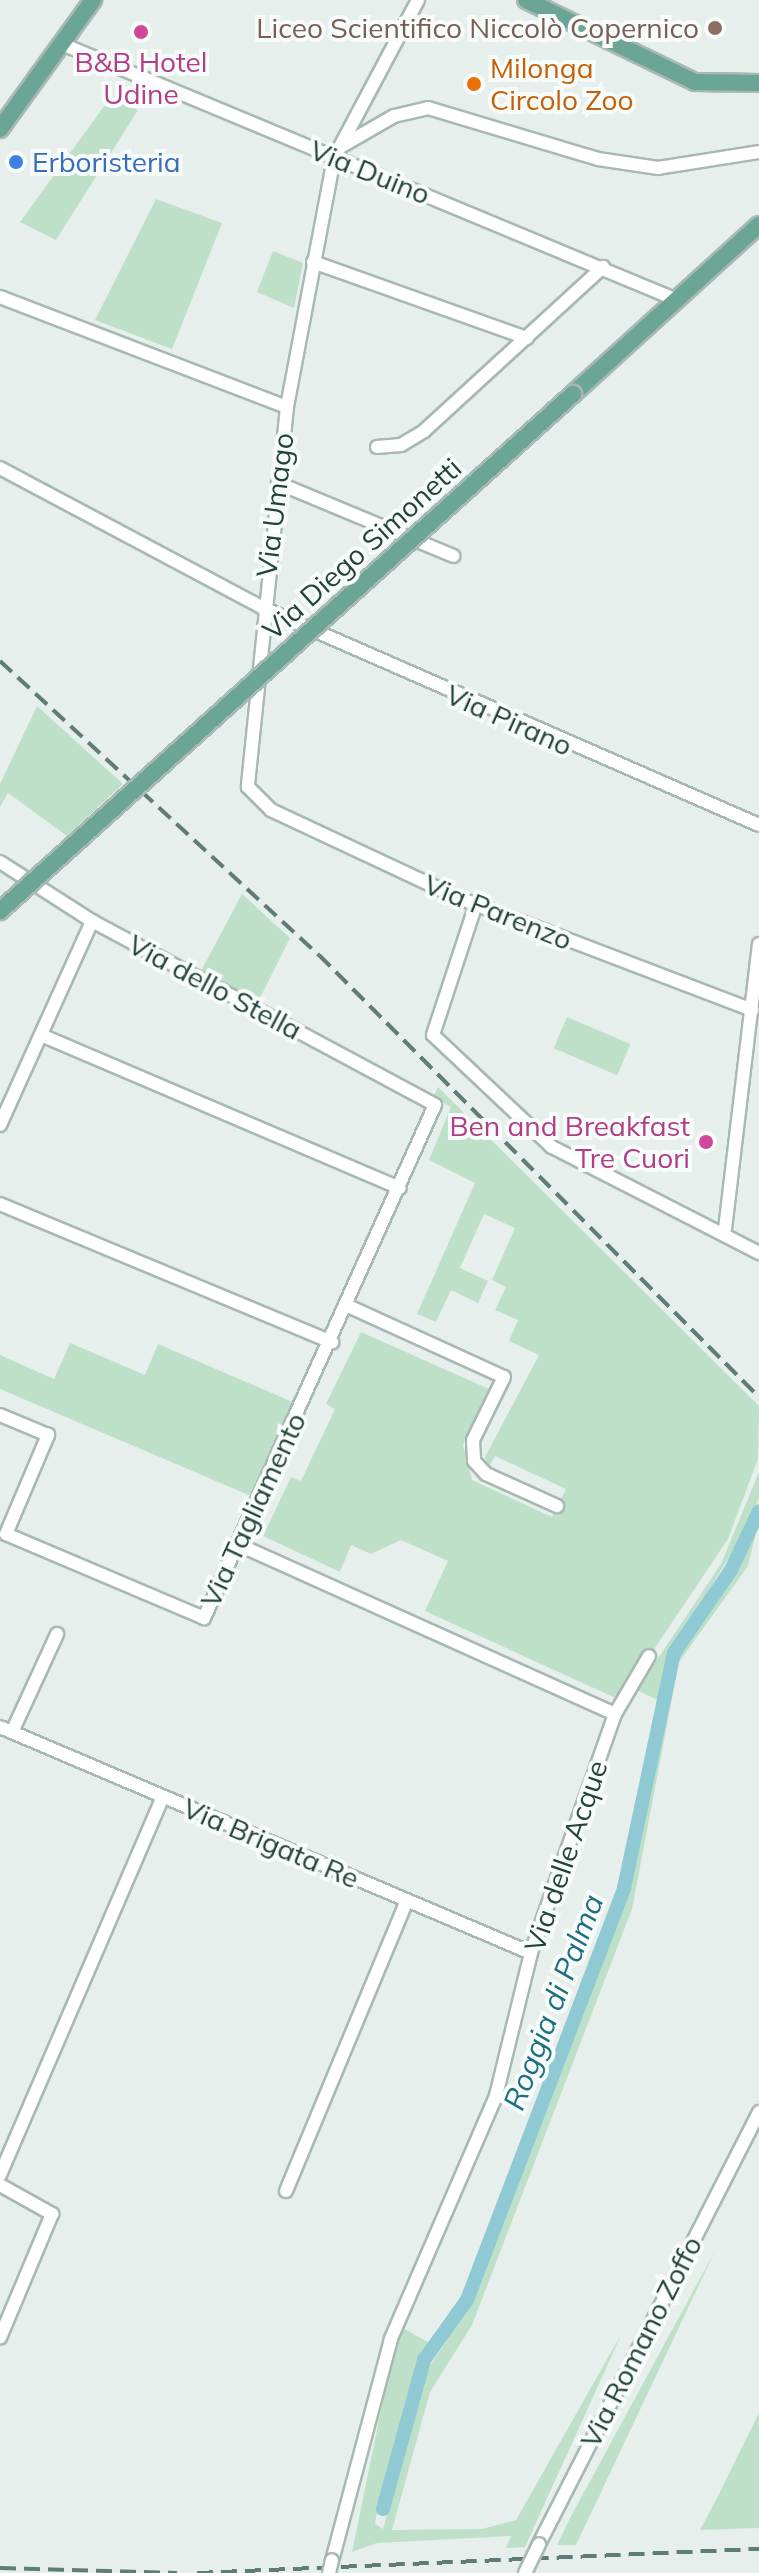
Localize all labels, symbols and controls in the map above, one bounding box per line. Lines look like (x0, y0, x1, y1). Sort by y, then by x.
place label: Liceo Scientifico Niccolò Copernico (256, 11, 699, 45)
marker: Liceo Scientifico Niccolò Copernico (706, 19, 724, 37)
marker: B&B Hotel Udine (132, 23, 150, 41)
place label: B&B Hotel Udine (74, 45, 208, 111)
place label: Milonga Circolo Zoo (490, 51, 634, 117)
marker: Milonga Circolo Zoo (465, 75, 483, 93)
street label: Via Duino (305, 133, 435, 211)
place label: Erboristeria (32, 145, 181, 179)
marker: Erboristeria (7, 153, 25, 171)
street label: Via Umago (249, 431, 301, 579)
street label: Via Diego Simonetti (256, 451, 468, 647)
street label: Via Pirano (441, 677, 577, 763)
street label: Via Parenzo (419, 867, 577, 957)
street label: Via dello Stella (123, 927, 307, 1047)
place label: Ben and Breakfast Tre Cuori (450, 1109, 690, 1175)
marker: Ben and Breakfast Tre Cuori (697, 1133, 715, 1151)
street label: Via Tagliamento (193, 1407, 313, 1613)
street label: Via delle Acque (517, 1756, 615, 1956)
street label: Via Brigata Re (178, 1791, 364, 1895)
water label: Roggia di Palma (495, 1889, 611, 2115)
street label: Via Romano Zoffo (573, 2231, 709, 2453)

